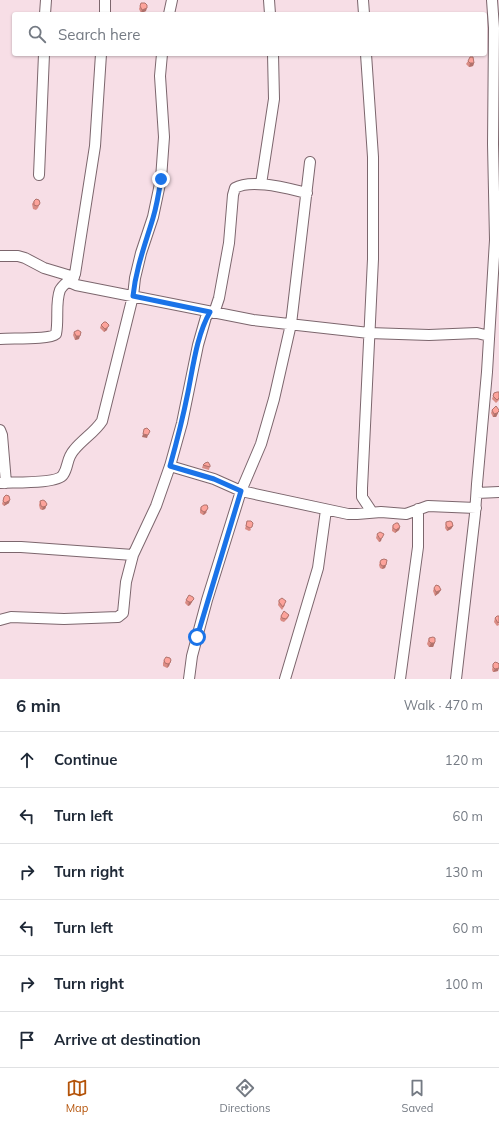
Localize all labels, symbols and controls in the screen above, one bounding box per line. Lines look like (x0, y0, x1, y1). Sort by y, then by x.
search box (12, 12, 487, 56)
icon: search (26, 23, 48, 45)
text: Search here (58, 25, 140, 44)
route end (152, 170, 170, 188)
route start (188, 628, 206, 646)
text: 6 min (16, 695, 61, 716)
text: Walk · 470 m (404, 697, 483, 713)
icon: ahead (16, 749, 38, 771)
text: Continue (54, 750, 117, 769)
text: 120 m (445, 752, 483, 768)
icon: left (16, 805, 38, 827)
text: Turn left (54, 806, 113, 825)
text: 60 m (453, 808, 483, 824)
icon: right (16, 861, 38, 883)
text: Turn right (54, 862, 124, 881)
text: 130 m (445, 864, 483, 880)
icon: left (16, 917, 38, 939)
text: Turn left (54, 918, 113, 937)
text: 60 m (453, 920, 483, 936)
icon: right (16, 973, 38, 995)
text: Turn right (54, 974, 124, 993)
text: 100 m (445, 976, 483, 992)
icon: arrive (16, 1029, 38, 1051)
text: Arrive at destination (54, 1030, 201, 1049)
tab: Map (66, 1077, 88, 1115)
tab: Directions (220, 1077, 270, 1115)
tab: Saved (402, 1077, 433, 1115)

